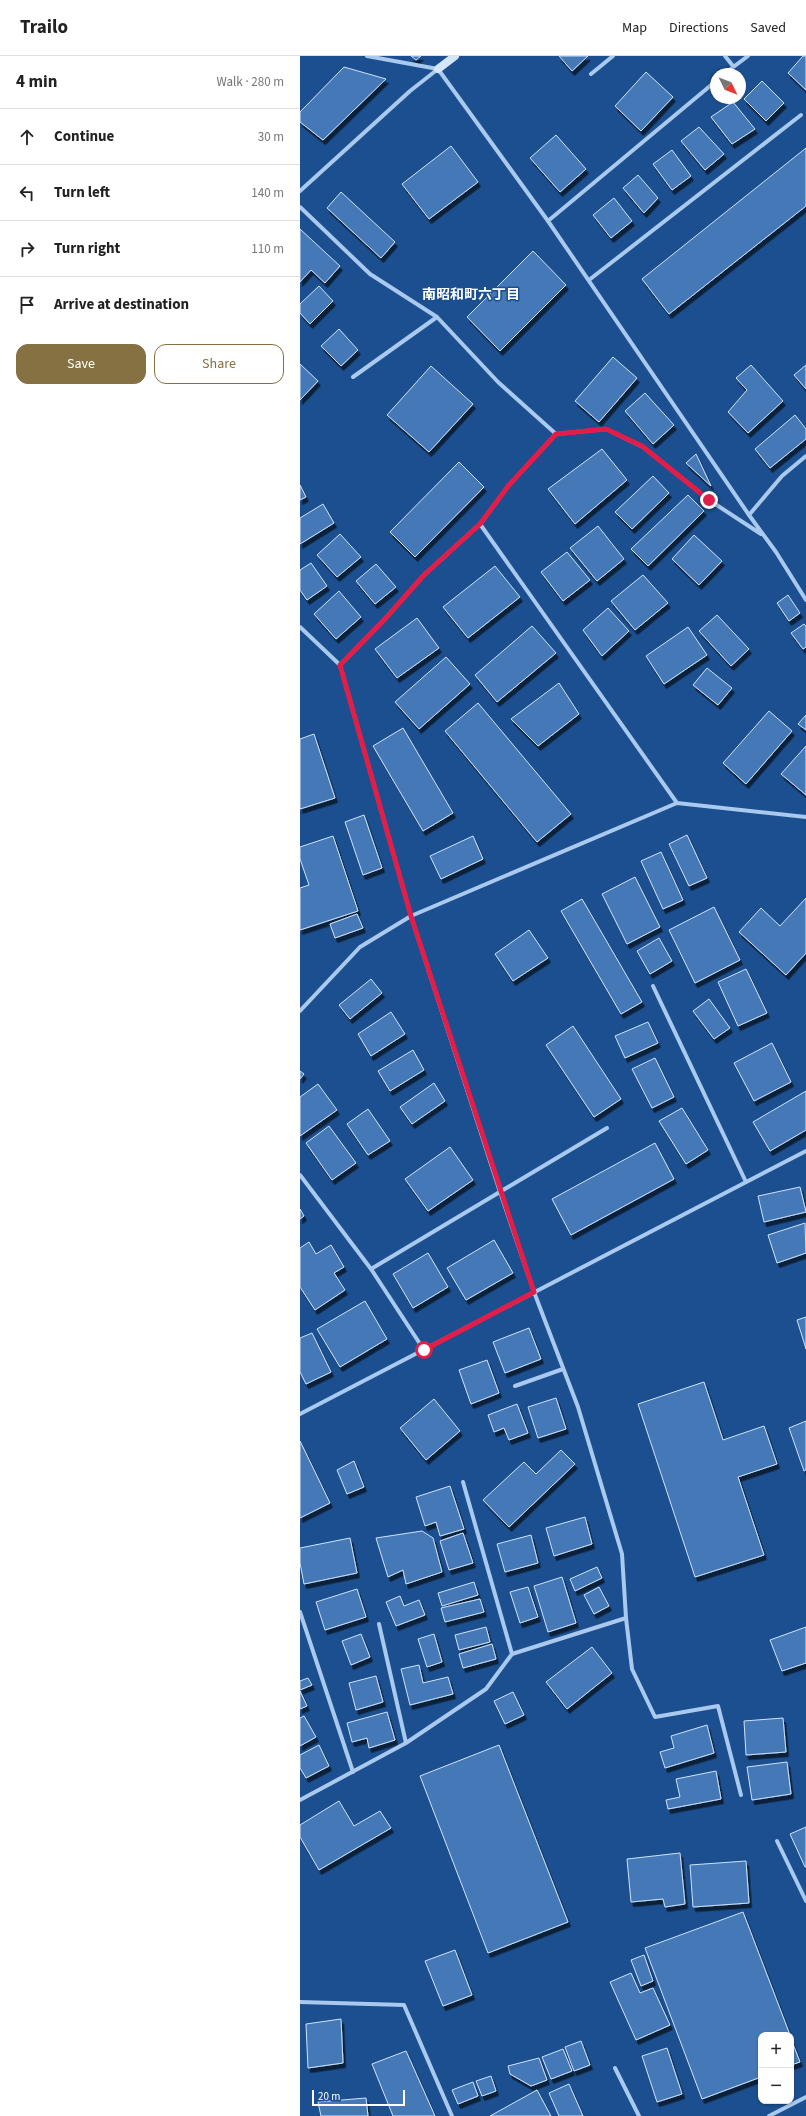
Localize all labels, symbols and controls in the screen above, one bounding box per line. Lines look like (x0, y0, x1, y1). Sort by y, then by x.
text: Trailo (20, 14, 68, 41)
text: Map (622, 18, 647, 38)
text: Directions (669, 18, 728, 38)
text: Saved (750, 18, 786, 38)
north arrow (710, 68, 746, 104)
text: 4 min (16, 70, 57, 94)
text: Walk · 280 m (216, 73, 284, 91)
icon: ahead (16, 126, 38, 148)
text: Continue (54, 126, 114, 147)
text: 30 m (258, 128, 284, 146)
icon: left (16, 182, 38, 204)
text: Turn left (54, 182, 110, 203)
text: 140 m (251, 184, 284, 202)
icon: right (16, 238, 38, 260)
text: Turn right (54, 238, 120, 259)
text: 110 m (251, 240, 284, 258)
district label: 南昭和町六丁目 (422, 285, 520, 305)
icon: arrive (16, 294, 38, 316)
text: Arrive at destination (54, 294, 189, 315)
button: Save (16, 344, 146, 384)
button: Share (154, 344, 284, 384)
route end (700, 491, 718, 509)
route start (415, 1341, 433, 1359)
map controls (758, 2032, 794, 2104)
button: + (758, 2032, 794, 2068)
button: − (758, 2068, 794, 2104)
scale bar (312, 2088, 405, 2107)
text: 20 m (318, 2089, 340, 2104)

